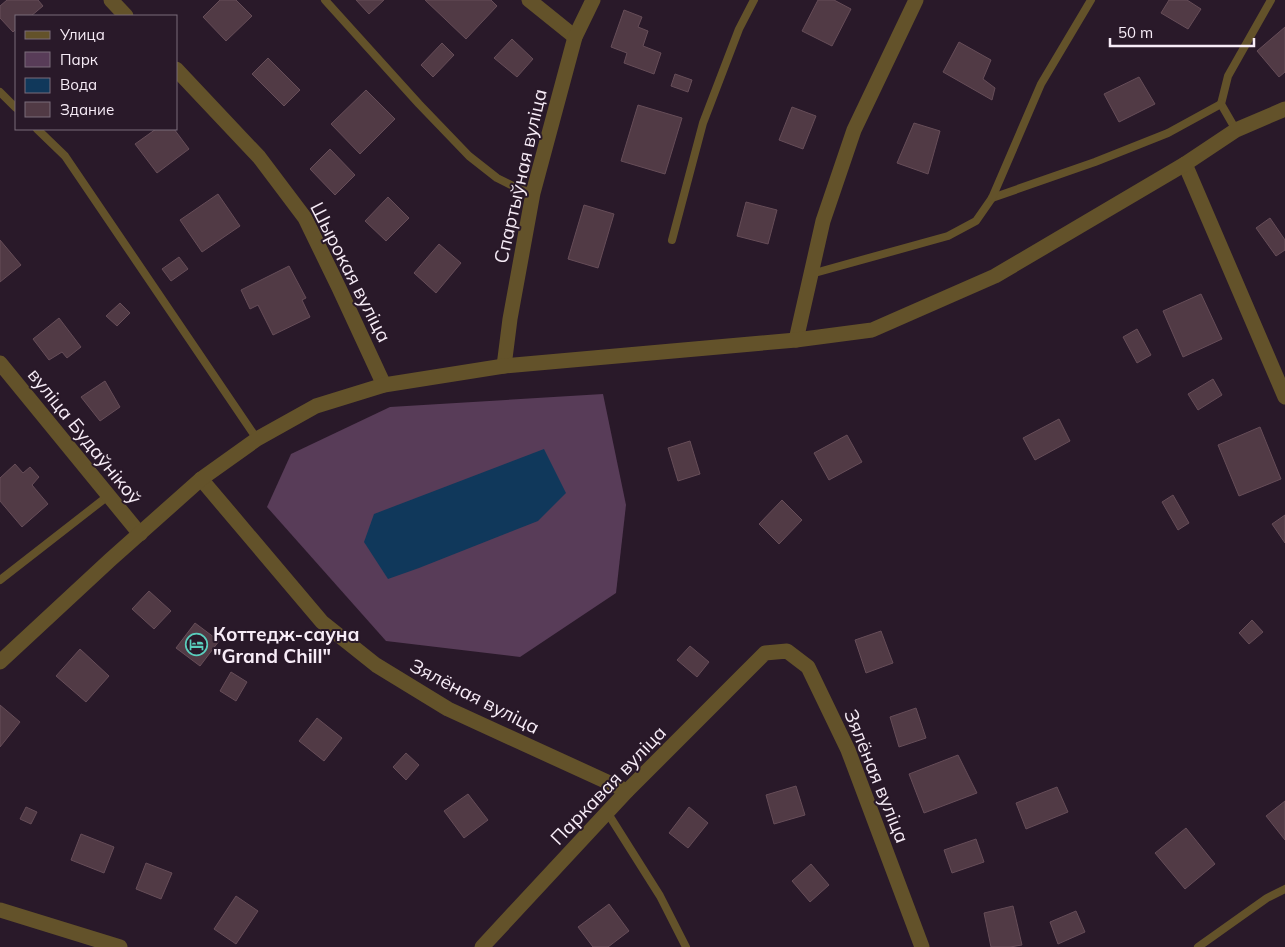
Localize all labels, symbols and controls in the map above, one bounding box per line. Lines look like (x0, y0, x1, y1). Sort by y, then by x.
legend (15, 15, 178, 130)
scale bar (1110, 15, 1254, 47)
text: 50 m (1118, 23, 1153, 42)
text: Улица (59, 25, 105, 44)
text: Парк (60, 50, 99, 69)
text: Вода (60, 75, 97, 94)
street label: Спартыўная вуліца (488, 86, 552, 266)
text: Здание (60, 100, 114, 119)
street label: Шырокая вуліца (305, 198, 397, 346)
street label: вуліца Будаўнікоў (23, 363, 147, 509)
place label: Коттедж-сауна "Grand Chill" (213, 622, 360, 668)
hotel icon: Коттедж-сауна "Grand Chill" (185, 633, 209, 657)
street label: Зялёная вуліца (406, 653, 544, 739)
street label: Зялёная вуліца (839, 706, 915, 846)
street label: Паркавая вуліца (545, 720, 671, 850)

